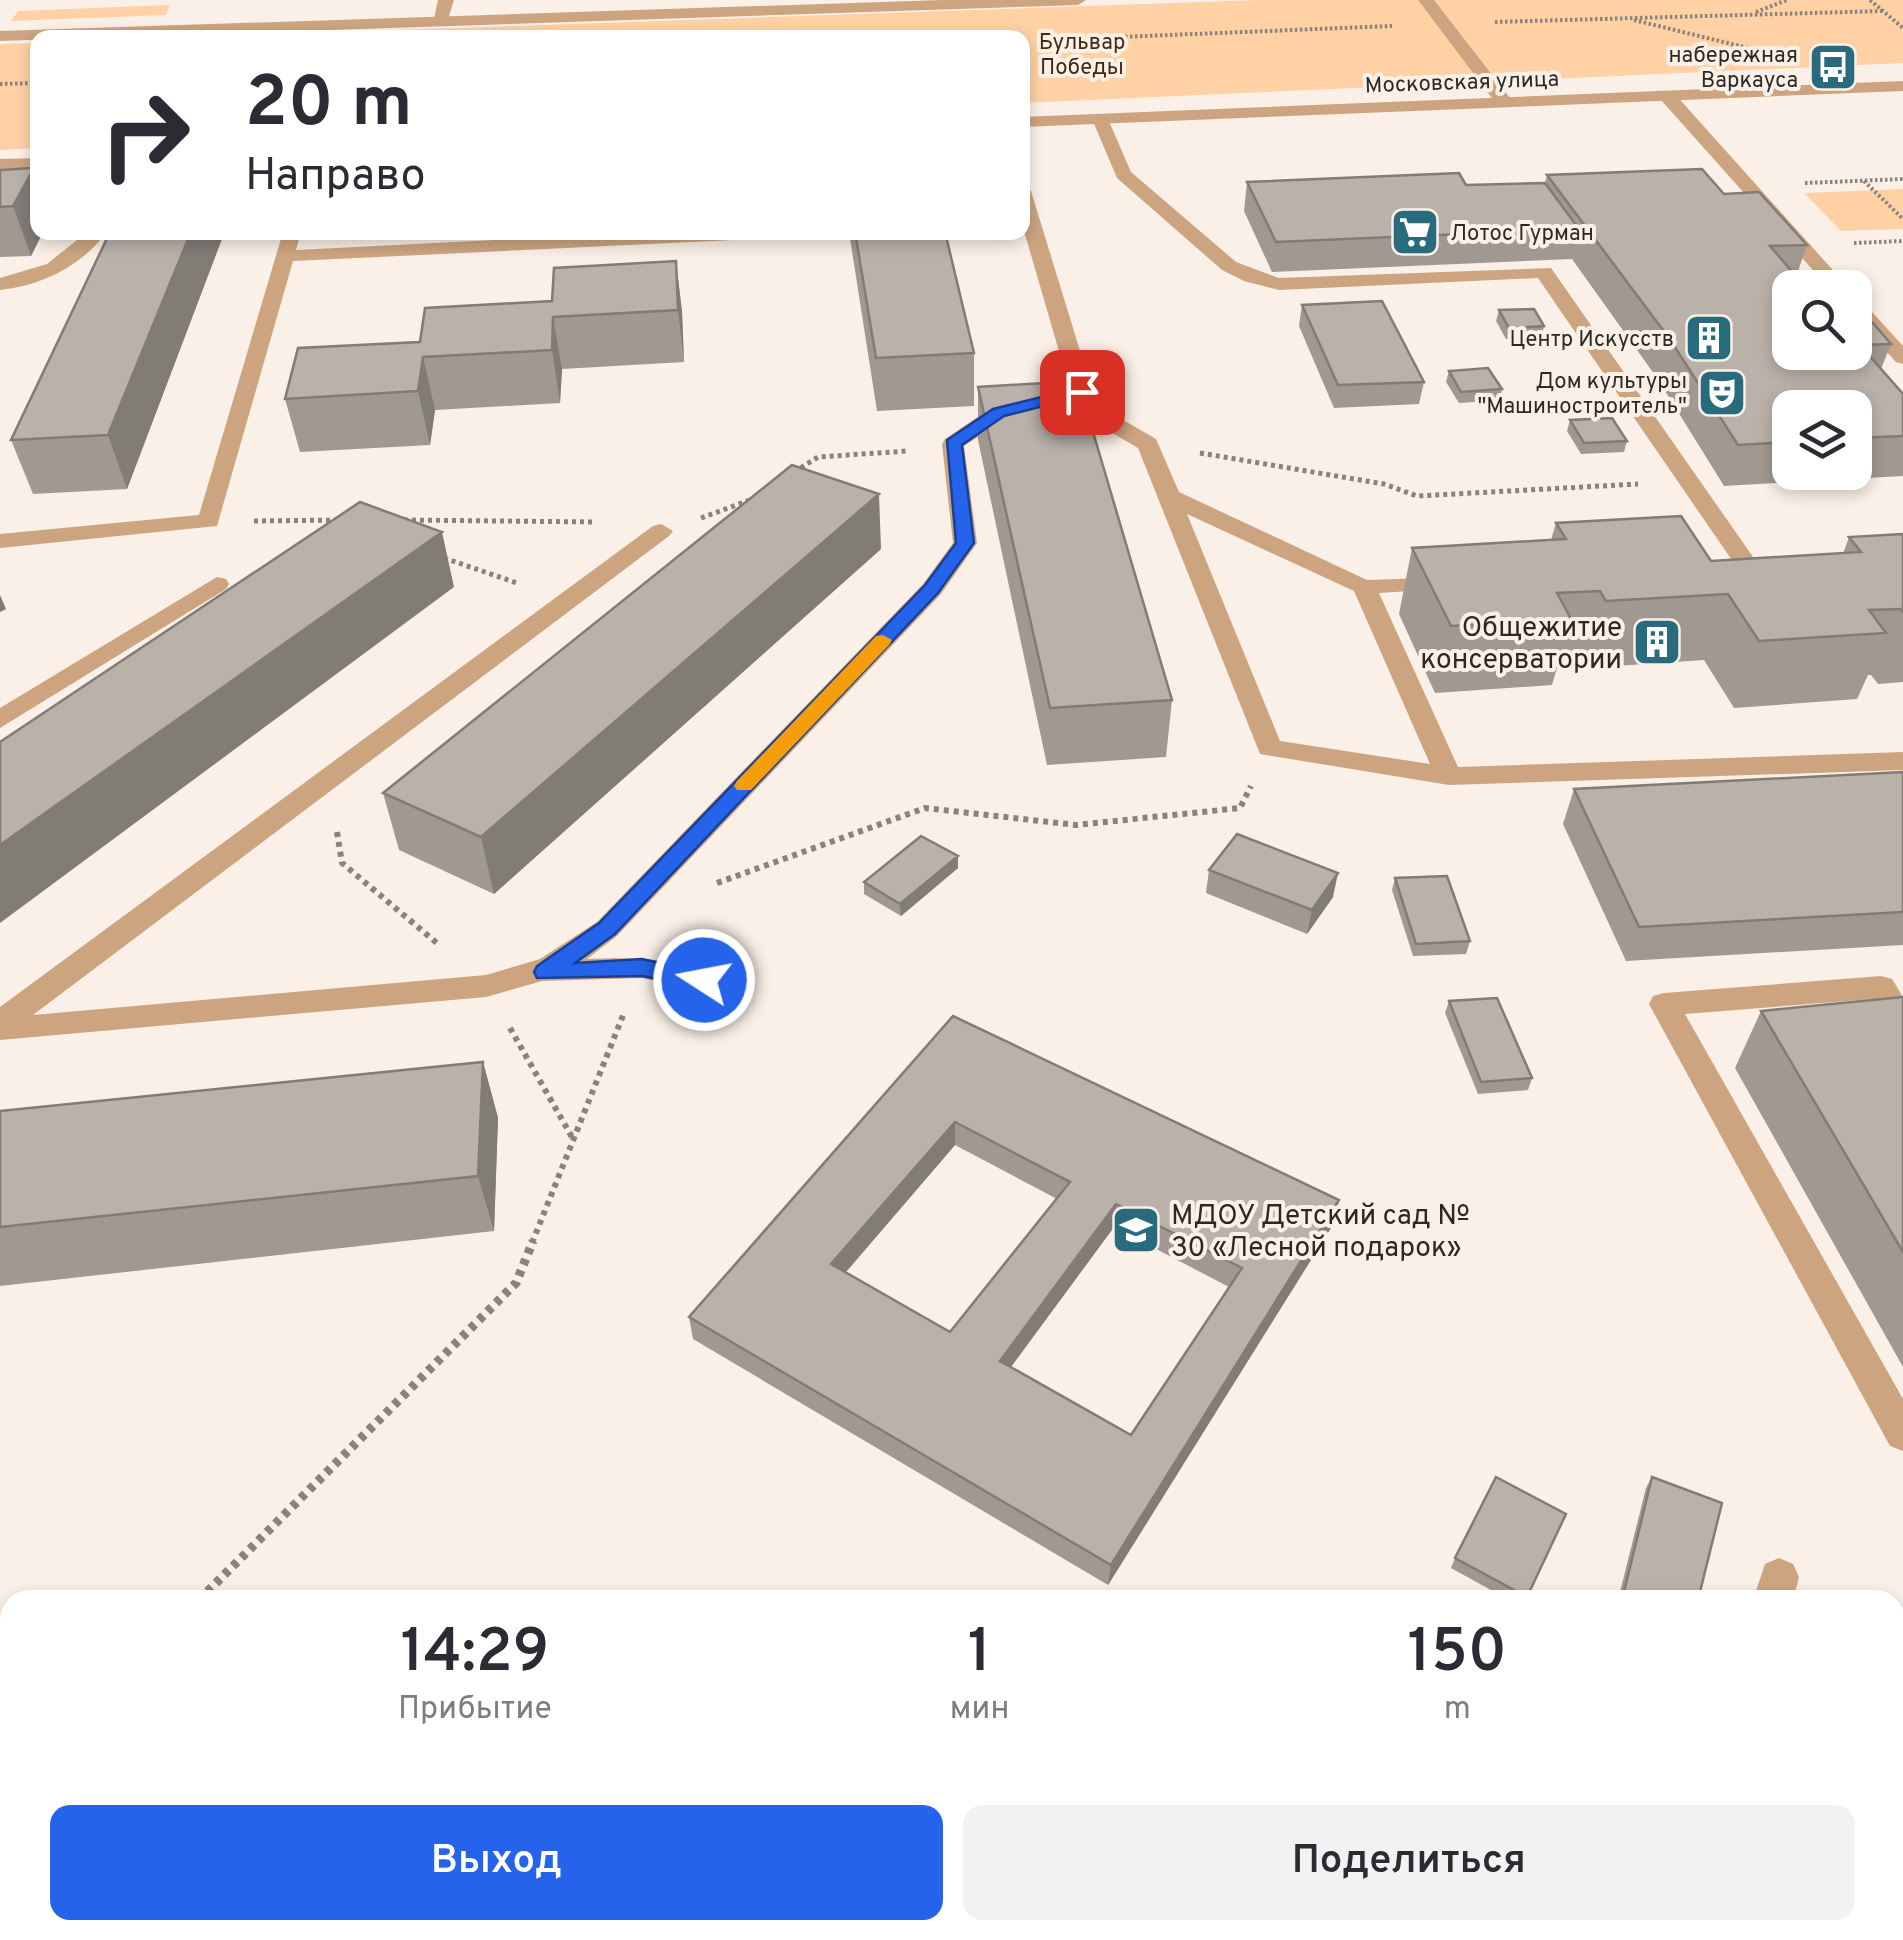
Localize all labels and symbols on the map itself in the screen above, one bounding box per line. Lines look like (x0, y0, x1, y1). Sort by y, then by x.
park label: Бульвар Победы (1039, 30, 1125, 82)
bus stop icon: набережная Варкауса (1807, 41, 1859, 93)
place label: набережная Варкауса (1669, 43, 1798, 95)
street label: Московская улица (1364, 67, 1560, 100)
supermarket icon: Лотос Гурман (1389, 206, 1441, 258)
place label: Лотос Гурман (1450, 221, 1594, 248)
building icon: Центр Искусств (1683, 312, 1735, 364)
place label: Центр Искусств (1509, 327, 1674, 354)
pin (1040, 350, 1125, 435)
theatre icon: Дом культуры "Машиностроитель" (1696, 367, 1748, 419)
place label: Дом культуры "Машиностроитель" (1477, 369, 1687, 421)
place label: Общежитие консерватории (1420, 611, 1622, 679)
building icon: Общежитие консерватории (1631, 616, 1683, 668)
position arrow (652, 928, 756, 1032)
place label: МДОУ Детский сад № 30 «Лесной подарок» (1171, 1199, 1470, 1267)
school or university icon: МДОУ Детский сад № 30 «Лесной подарок» (1110, 1204, 1162, 1256)

